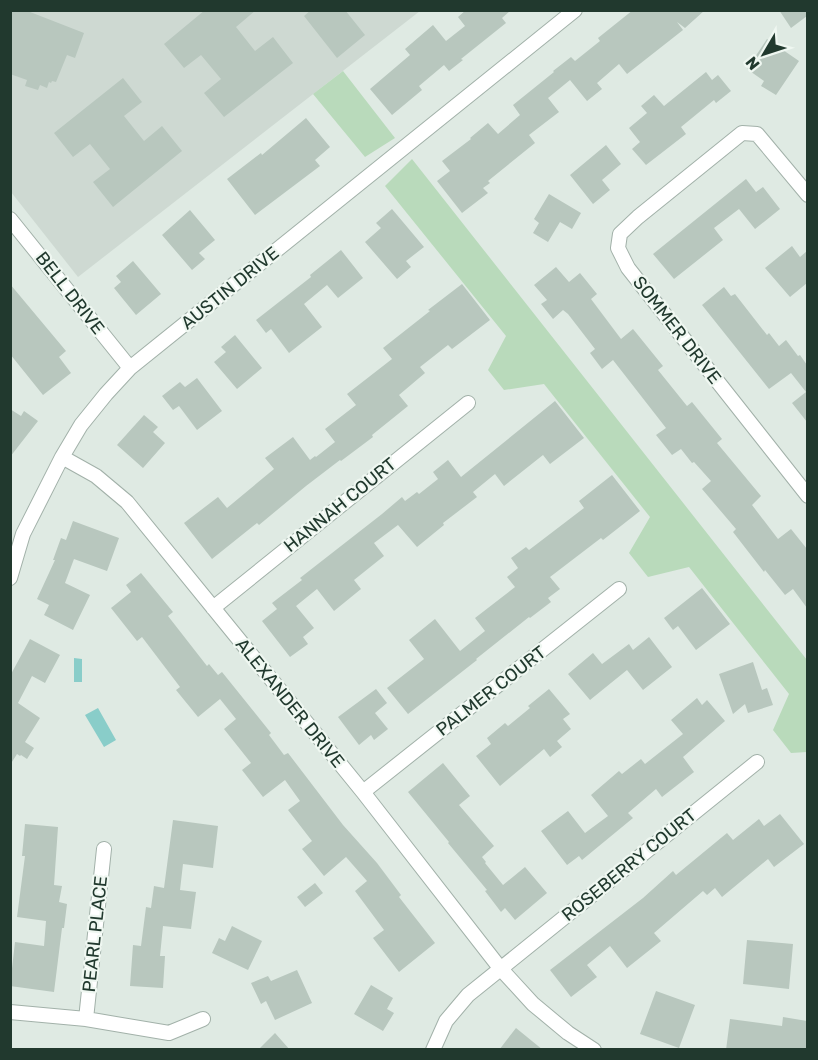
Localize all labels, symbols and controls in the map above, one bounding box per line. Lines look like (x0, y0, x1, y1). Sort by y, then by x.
north arrow (734, 24, 794, 84)
text: N (742, 53, 764, 74)
street label: AUSTIN DRIVE (177, 242, 283, 334)
street label: BELL DRIVE (31, 247, 109, 339)
street label: SOMMER DRIVE (628, 272, 726, 388)
street label: HANNAH COURT (279, 453, 401, 557)
street label: ALEXANDER DRIVE (231, 634, 349, 772)
street label: PALMER COURT (432, 641, 550, 741)
street label: ROSEBERRY COURT (557, 804, 701, 926)
street label: PEARL PLACE (78, 875, 112, 993)

